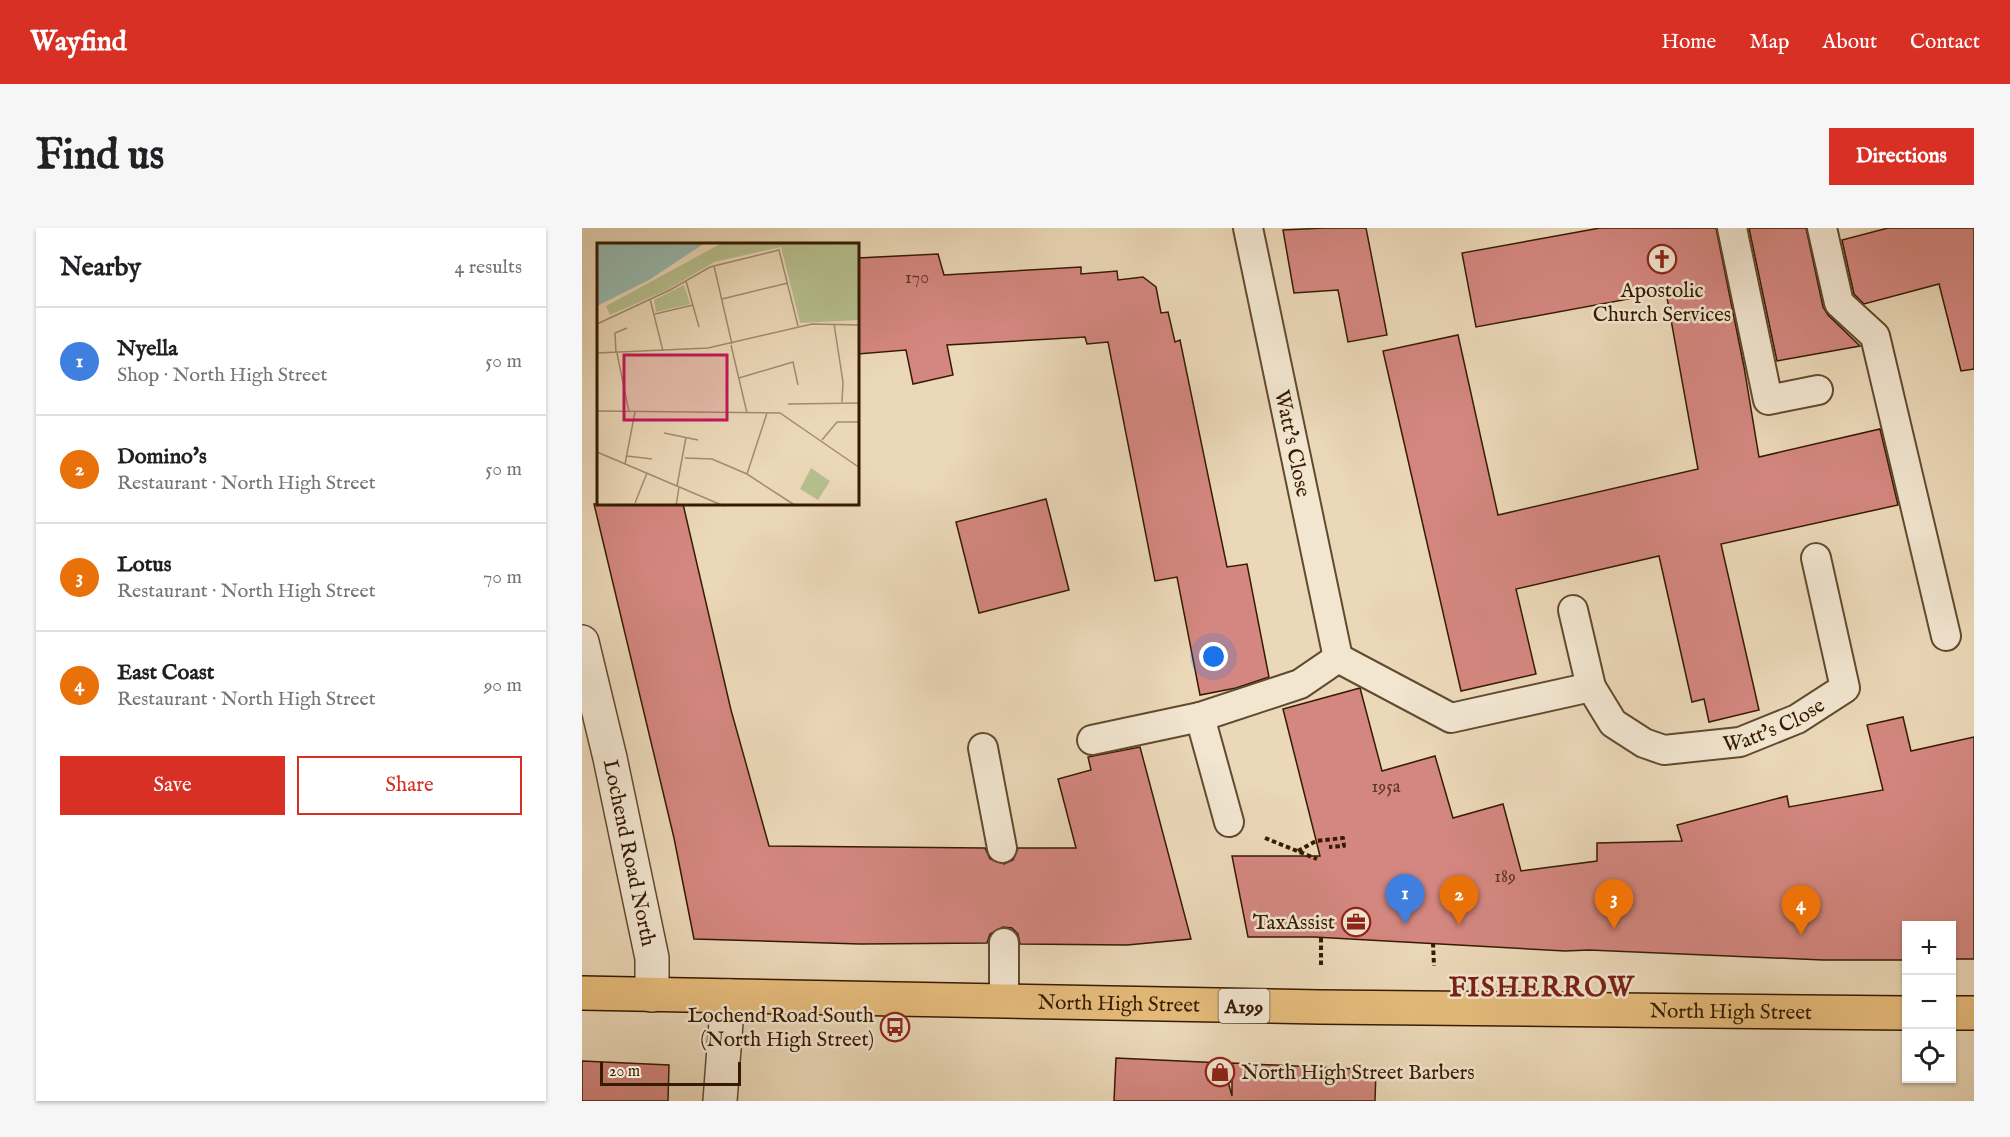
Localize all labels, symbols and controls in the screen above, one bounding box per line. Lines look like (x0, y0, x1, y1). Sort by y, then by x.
text: Wayfind (30, 25, 127, 60)
text: Home (1661, 29, 1716, 56)
text: Map (1749, 29, 1789, 56)
text: About (1822, 29, 1877, 56)
text: Contact (1910, 29, 1980, 56)
button: Directions (1829, 128, 1974, 185)
text: Find us (36, 130, 164, 183)
inset map (597, 243, 860, 506)
church icon: Apostolic Church Services (1646, 243, 1678, 275)
text: Nearby (60, 251, 141, 284)
text: 4 results (455, 255, 522, 280)
house number: 170 (905, 267, 929, 290)
place label: Apostolic Church Services (1593, 278, 1731, 329)
text: Nyella (117, 335, 178, 363)
text: 1 (76, 349, 83, 374)
text: 50 m (485, 349, 522, 374)
text: Shop · North High Street (117, 363, 327, 388)
street label: Watt's Close (1267, 388, 1316, 500)
text: Domino's (117, 443, 207, 471)
text: 2 (75, 457, 84, 482)
text: 50 m (485, 457, 522, 482)
text: Restaurant · North High Street (117, 471, 376, 496)
text: Lotus (117, 551, 171, 579)
text: 3 (76, 565, 83, 590)
text: 70 m (483, 565, 522, 590)
text: Restaurant · North High Street (117, 579, 376, 604)
your location (1199, 642, 1228, 671)
text: East Coast (117, 659, 214, 687)
text: 4 (75, 673, 84, 698)
text: 90 m (484, 673, 522, 698)
text: Restaurant · North High Street (117, 687, 376, 712)
street label: Watt's Close (1722, 692, 1831, 759)
button: Save (60, 756, 285, 815)
button: Share (297, 756, 522, 815)
street label: Lochend Road North (596, 757, 661, 949)
house number: 195a (1372, 776, 1401, 799)
house number: 189 (1494, 866, 1516, 889)
pin: 1 (1386, 874, 1424, 924)
pin: 2 (1440, 876, 1478, 925)
pin: 3 (1594, 880, 1634, 929)
pin: 4 (1782, 886, 1820, 935)
office icon: TaxAssist (1340, 906, 1372, 938)
place label: TaxAssist (1253, 910, 1335, 937)
map controls (1902, 921, 1956, 1083)
button: + (1902, 921, 1956, 975)
district label: FISHERROW (1449, 972, 1636, 1006)
button: − (1902, 975, 1956, 1029)
road number: A199 (1218, 989, 1270, 1023)
street label: North High Street (1037, 990, 1200, 1020)
street label: North High Street (1649, 998, 1812, 1027)
place label: Lochend Road South (North High Street) (687, 1003, 874, 1054)
bus stop icon: Lochend Road South (North High Street) (879, 1011, 911, 1043)
button: locate (1902, 1029, 1956, 1083)
shop icon: North High Street Barbers (1204, 1056, 1236, 1088)
scale bar (600, 1059, 741, 1086)
place label: North High Street Barbers (1241, 1060, 1475, 1087)
text: 20 m (609, 1062, 640, 1082)

